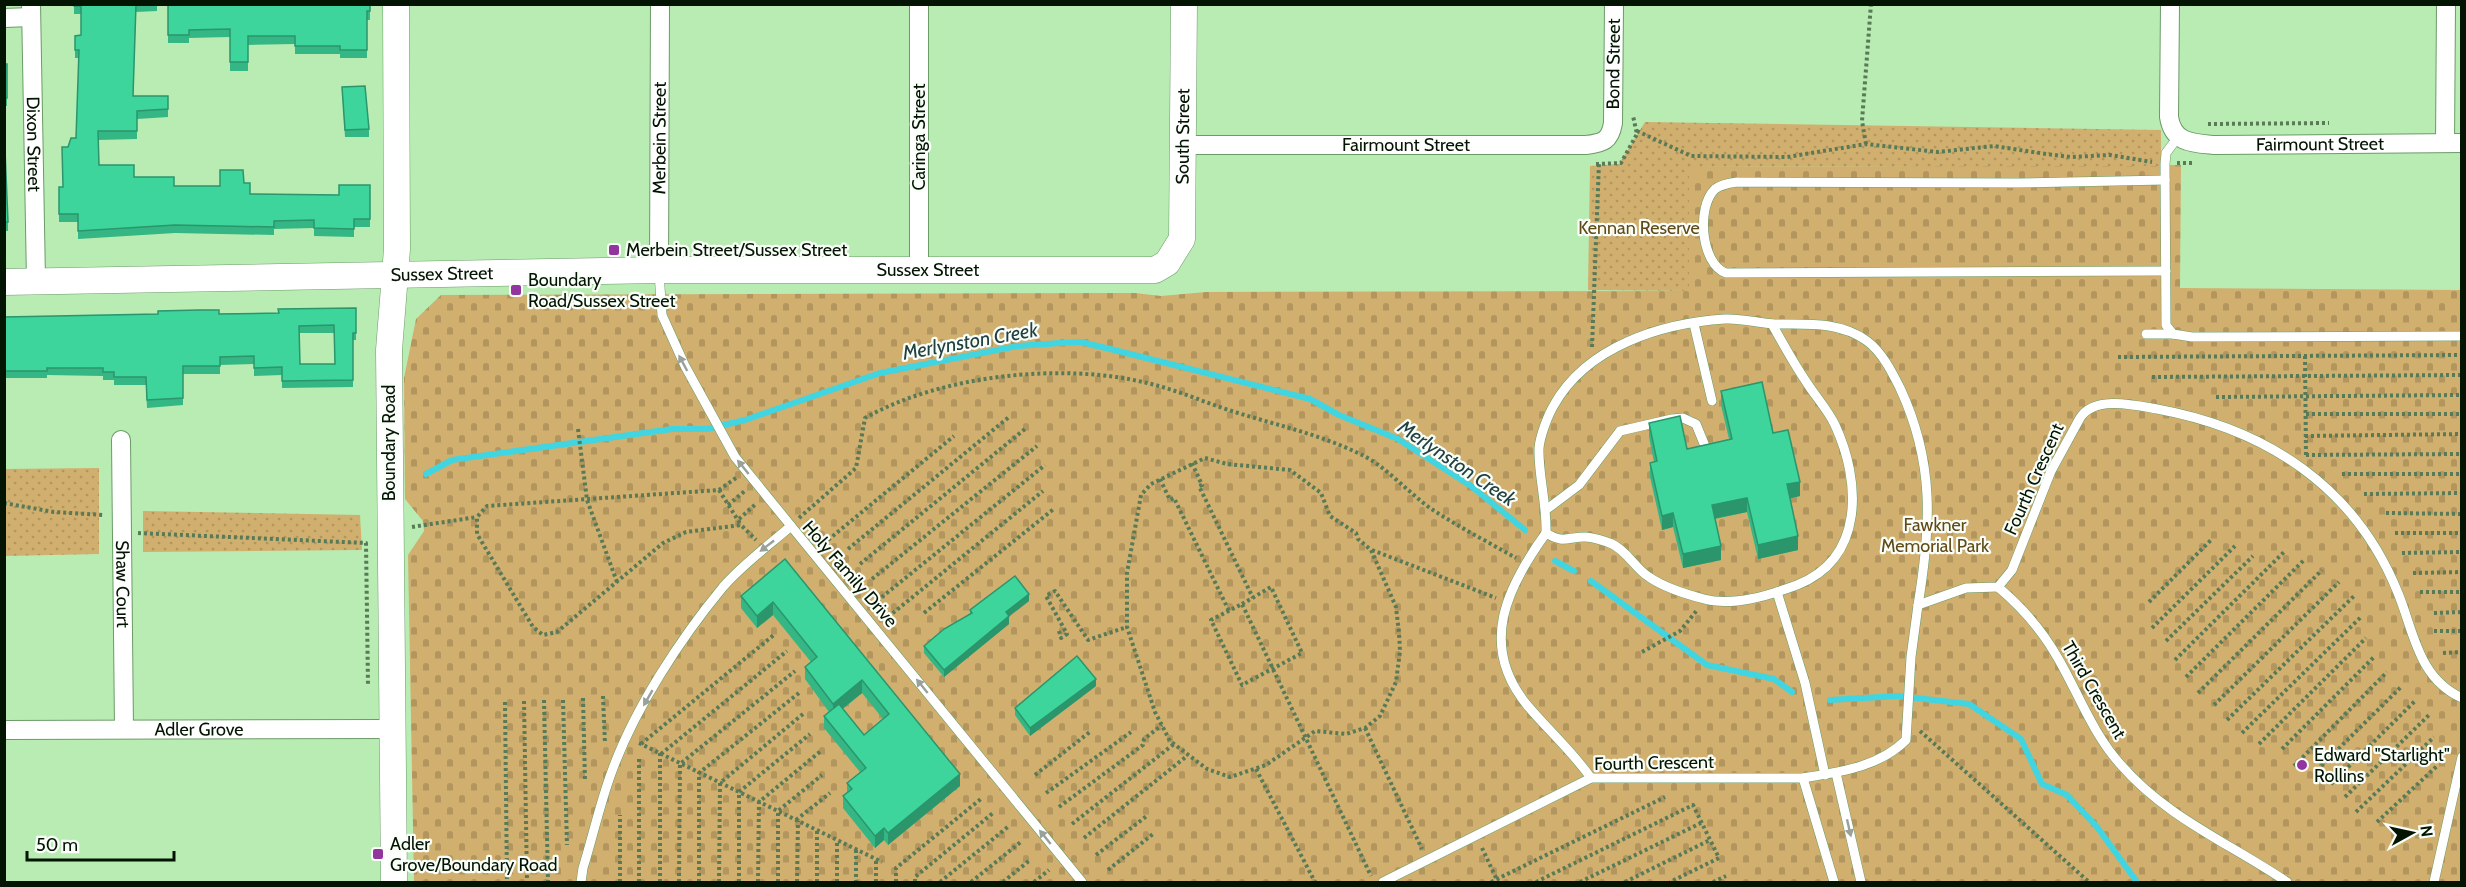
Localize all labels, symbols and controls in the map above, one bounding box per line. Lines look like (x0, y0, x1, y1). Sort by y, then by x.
street label: Bond Street (1602, 18, 1625, 110)
street label: Merbein Street (648, 82, 671, 194)
street label: Caringa Street (908, 83, 930, 191)
street label: South Street (1171, 88, 1194, 184)
street label: Dixon Street (22, 96, 45, 192)
street label: Fairmount Street (2256, 133, 2384, 156)
street label: Fairmount Street (1342, 134, 1470, 156)
park label: Kennan Reserve (1578, 217, 1700, 239)
place label: Merbein Street/Sussex Street (626, 239, 847, 261)
marker: Merbein Street/Sussex Street (607, 243, 621, 257)
street label: Sussex Street (876, 259, 979, 281)
street label: Sussex Street (390, 262, 494, 286)
place label: Boundary Road/Sussex Street (528, 269, 676, 312)
marker: Boundary Road/Sussex Street (509, 283, 523, 297)
water label: Merlynston Creek (900, 317, 1041, 365)
one-way arrow (678, 354, 688, 371)
street label: Boundary Road (378, 385, 400, 501)
water label: Merlynston Creek (1393, 414, 1522, 512)
street label: Fourth Crescent (2000, 420, 2068, 538)
one-way arrow (737, 459, 750, 475)
park label: Fawkner Memorial Park (1881, 514, 1990, 557)
street label: Holy Family Drive (798, 516, 902, 632)
one-way arrow (760, 539, 775, 551)
street label: Shaw Court (111, 540, 134, 628)
street label: Third Crescent (2057, 637, 2131, 743)
one-way arrow (916, 679, 929, 694)
one-way arrow (643, 690, 653, 707)
street label: Adler Grove (154, 718, 244, 741)
place label: Edward "Starlight" Rollins (2314, 744, 2450, 787)
street label: Fourth Crescent (1594, 751, 1714, 775)
marker: Edward "Starlight" Rollins (2295, 758, 2309, 772)
north arrow (2382, 803, 2442, 863)
one-way arrow (1844, 819, 1854, 837)
scale bar (27, 824, 174, 862)
text: N (2416, 824, 2437, 838)
one-way arrow (1039, 829, 1052, 845)
place label: Adler Grove/Boundary Road (390, 833, 558, 876)
text: 50 m (36, 834, 78, 856)
marker: Adler Grove/Boundary Road (371, 847, 385, 861)

